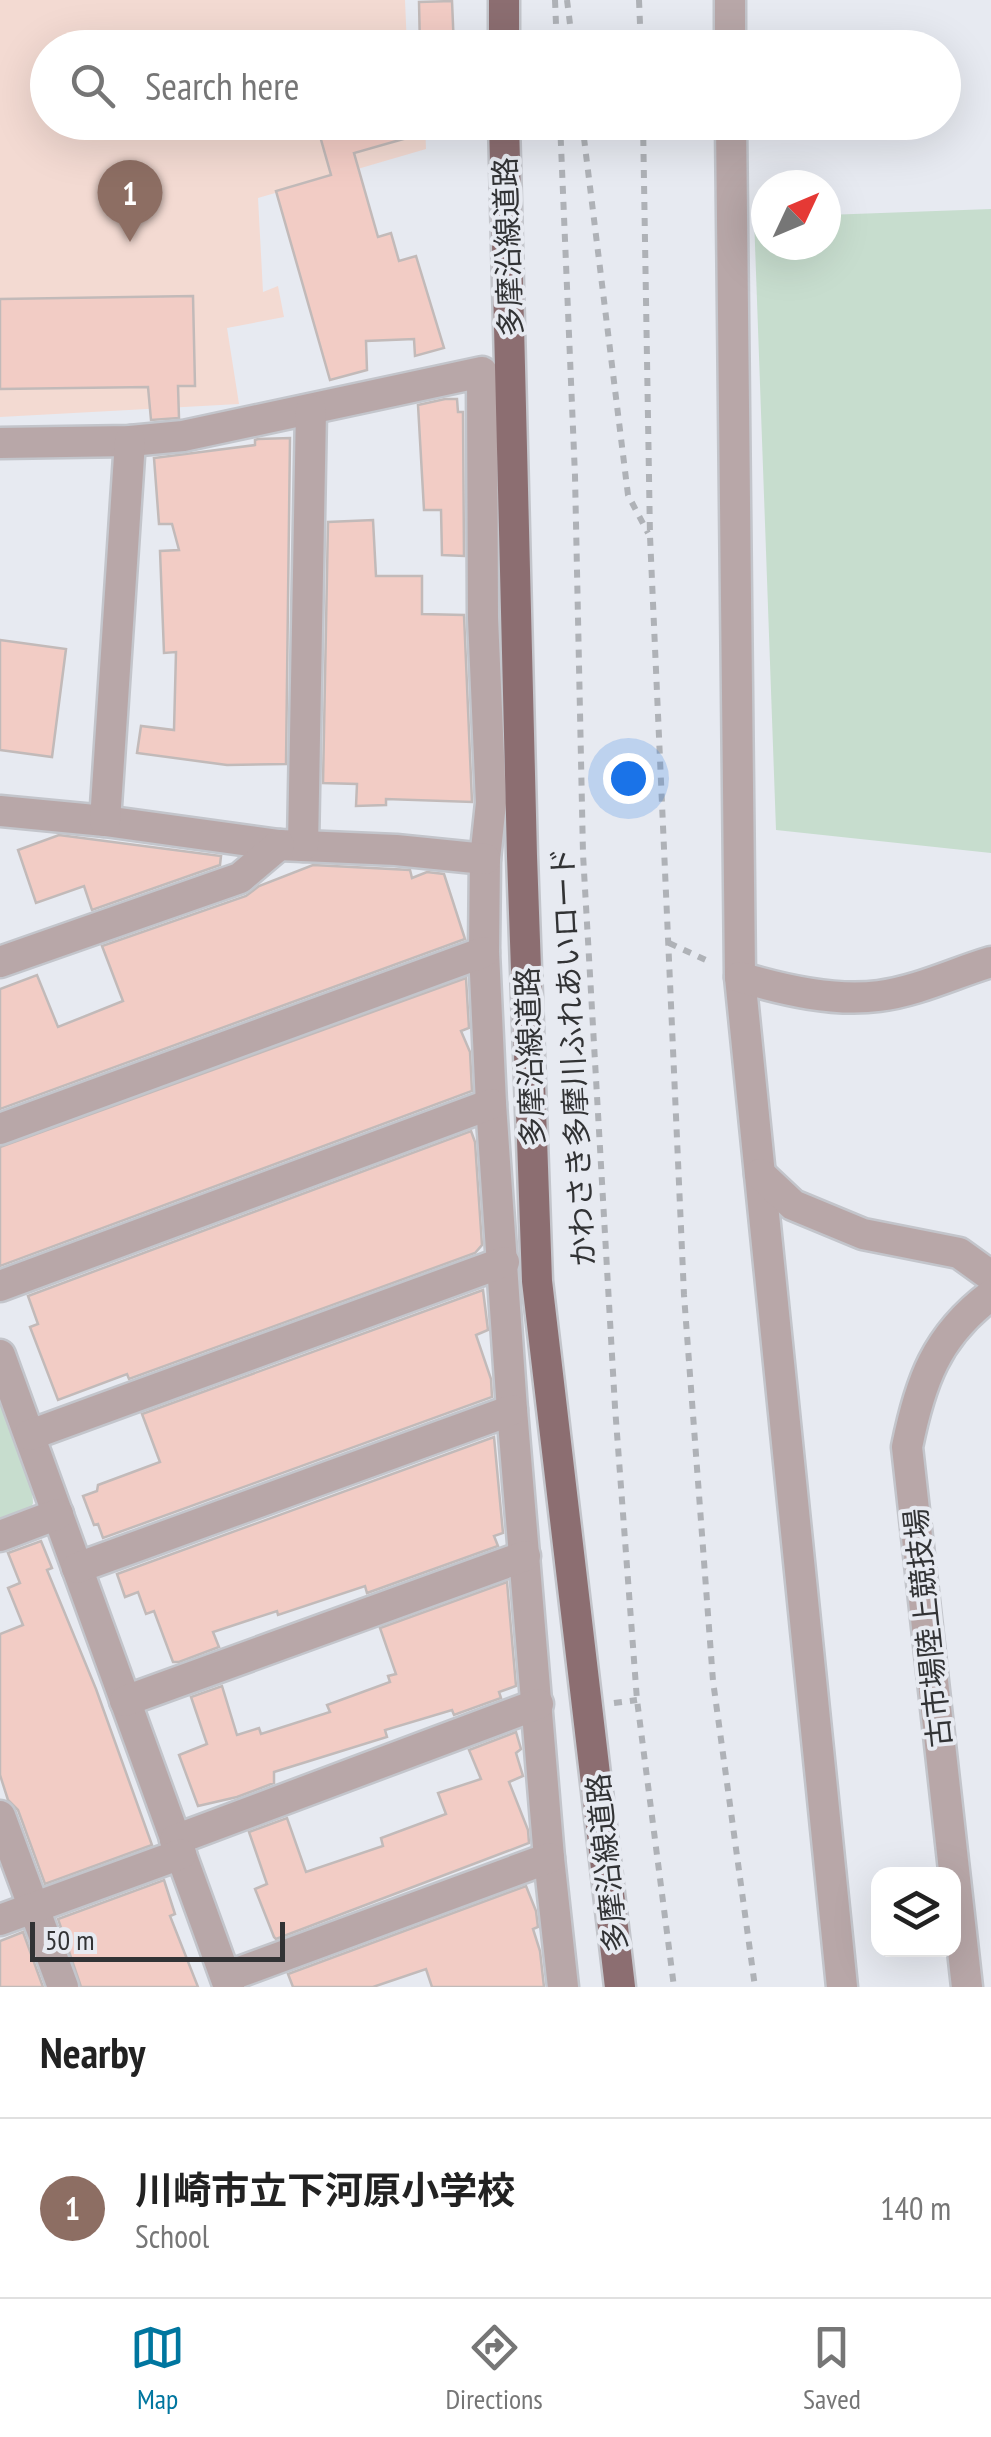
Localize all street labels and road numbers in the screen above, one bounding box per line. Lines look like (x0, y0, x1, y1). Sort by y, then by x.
street label: 多摩沿線道路 (484, 156, 530, 338)
street label: かわさき多摩川ふれあいロード (542, 846, 602, 1268)
street label: 多摩沿線道路 (506, 966, 552, 1148)
street label: 古市場陸上競技場 (895, 1507, 959, 1749)
street label: 多摩沿線道路 (577, 1771, 635, 1955)

